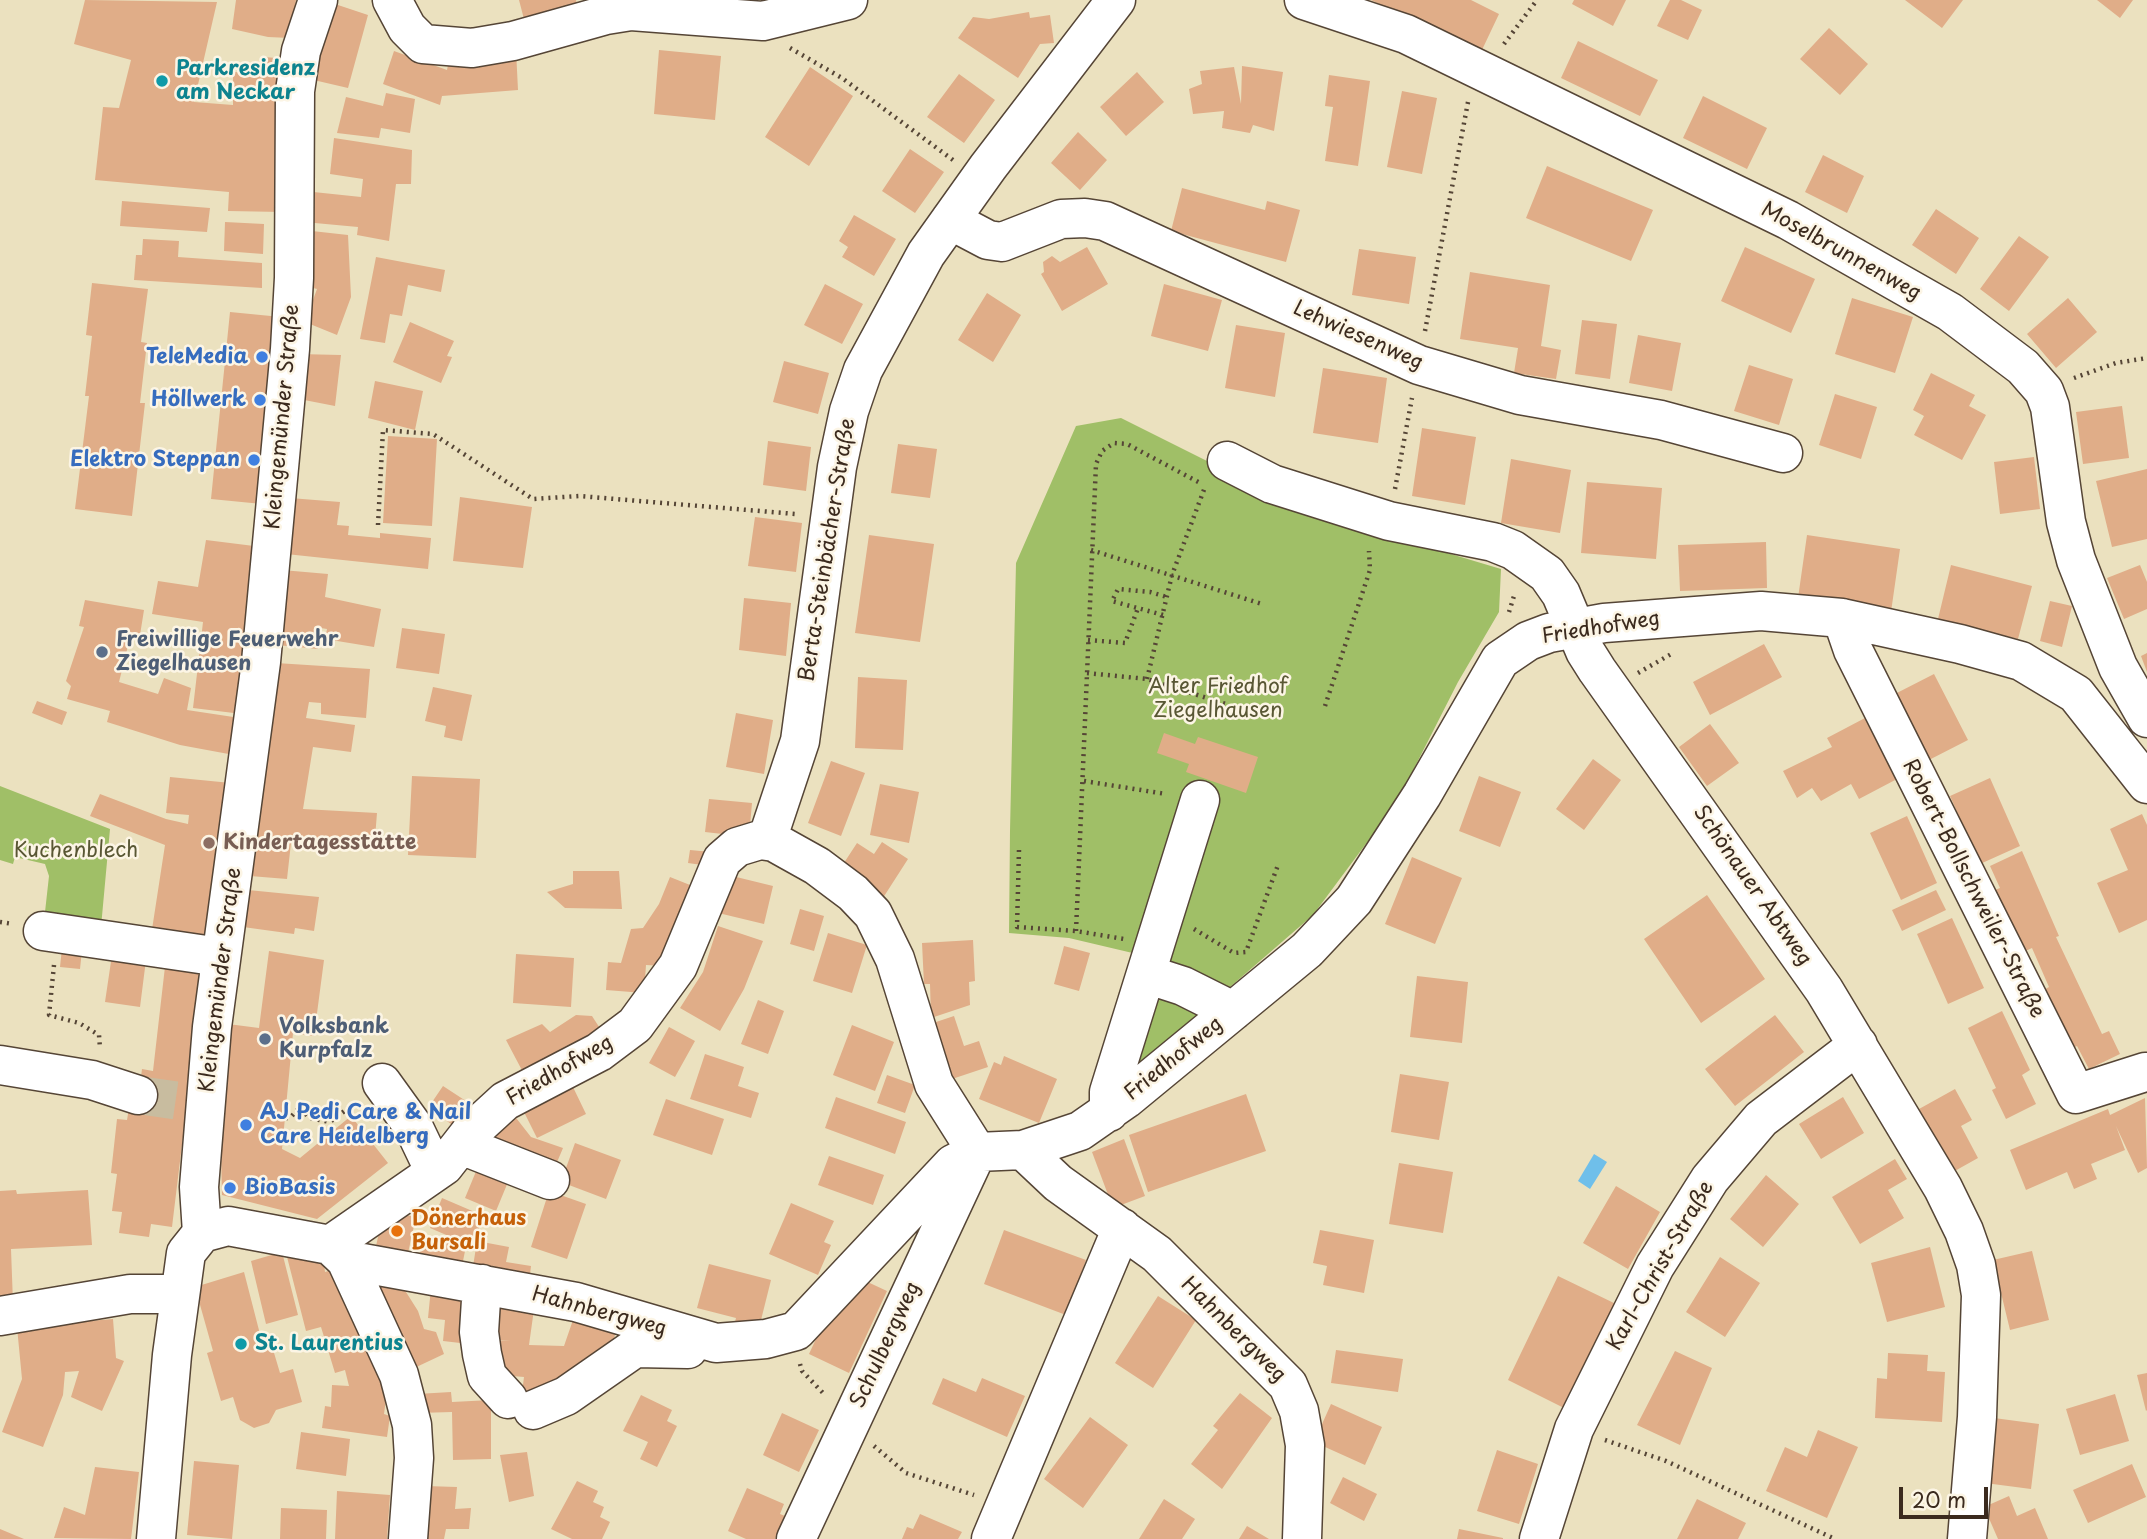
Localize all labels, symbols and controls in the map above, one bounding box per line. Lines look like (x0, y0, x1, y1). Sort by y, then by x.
place label: Parkresidenz am Neckar (176, 56, 315, 106)
marker: Parkresidenz am Neckar (154, 73, 170, 89)
street label: Moselbrunnenweg (1756, 198, 1926, 306)
street label: Lehwiesenweg (1289, 296, 1427, 376)
street label: Kleingemünder Straße (261, 303, 305, 531)
place label: TeleMedia (146, 344, 248, 370)
marker: TeleMedia (254, 349, 270, 365)
place label: Höllwerk (151, 387, 246, 413)
marker: Höllwerk (252, 392, 268, 408)
street label: Berta-Steinbächer-Straße (795, 417, 861, 683)
place label: Elektro Steppan (70, 447, 240, 473)
marker: Elektro Steppan (246, 452, 262, 468)
street label: Friedhofweg (1540, 606, 1662, 650)
place label: Freiwillige Feuerwehr Ziegelhausen (116, 627, 339, 677)
marker: Freiwillige Feuerwehr Ziegelhausen (94, 644, 110, 660)
park label: Alter Friedhof Ziegelhausen (1148, 674, 1288, 724)
street label: Robert-Bollschweiler-Straße (1897, 755, 2049, 1023)
street label: Schönauer Abtweg (1687, 801, 1817, 971)
place label: Kindertagesstätte (223, 830, 416, 856)
marker: Kindertagesstätte (201, 835, 217, 851)
park label: Kuchenblech (14, 838, 138, 864)
street label: Kleingemünder Straße (195, 866, 247, 1094)
street label: Friedhofweg (1120, 1012, 1228, 1106)
place label: Volksbank Kurpfalz (279, 1014, 389, 1064)
street label: Friedhofweg (502, 1030, 618, 1112)
marker: Volksbank Kurpfalz (257, 1031, 273, 1047)
place label: AJ Pedi Care & Nail Care Heidelberg (260, 1100, 471, 1150)
marker: AJ Pedi Care & Nail Care Heidelberg (238, 1117, 254, 1133)
place label: BioBasis (244, 1175, 335, 1201)
street label: Karl-Christ-Straße (1602, 1177, 1720, 1355)
marker: BioBasis (222, 1180, 238, 1196)
place label: Dönerhaus Bursali (411, 1206, 526, 1256)
marker: Dönerhaus Bursali (389, 1223, 405, 1239)
street label: Hahnbergweg (1175, 1272, 1291, 1388)
street label: Schulbergweg (846, 1278, 926, 1412)
street label: Hahnbergweg (529, 1282, 669, 1342)
place label: St. Laurentius (255, 1331, 403, 1357)
marker: St. Laurentius (233, 1336, 249, 1352)
scale bar (1902, 1472, 1991, 1516)
text: 20 m (1912, 1483, 1966, 1515)

